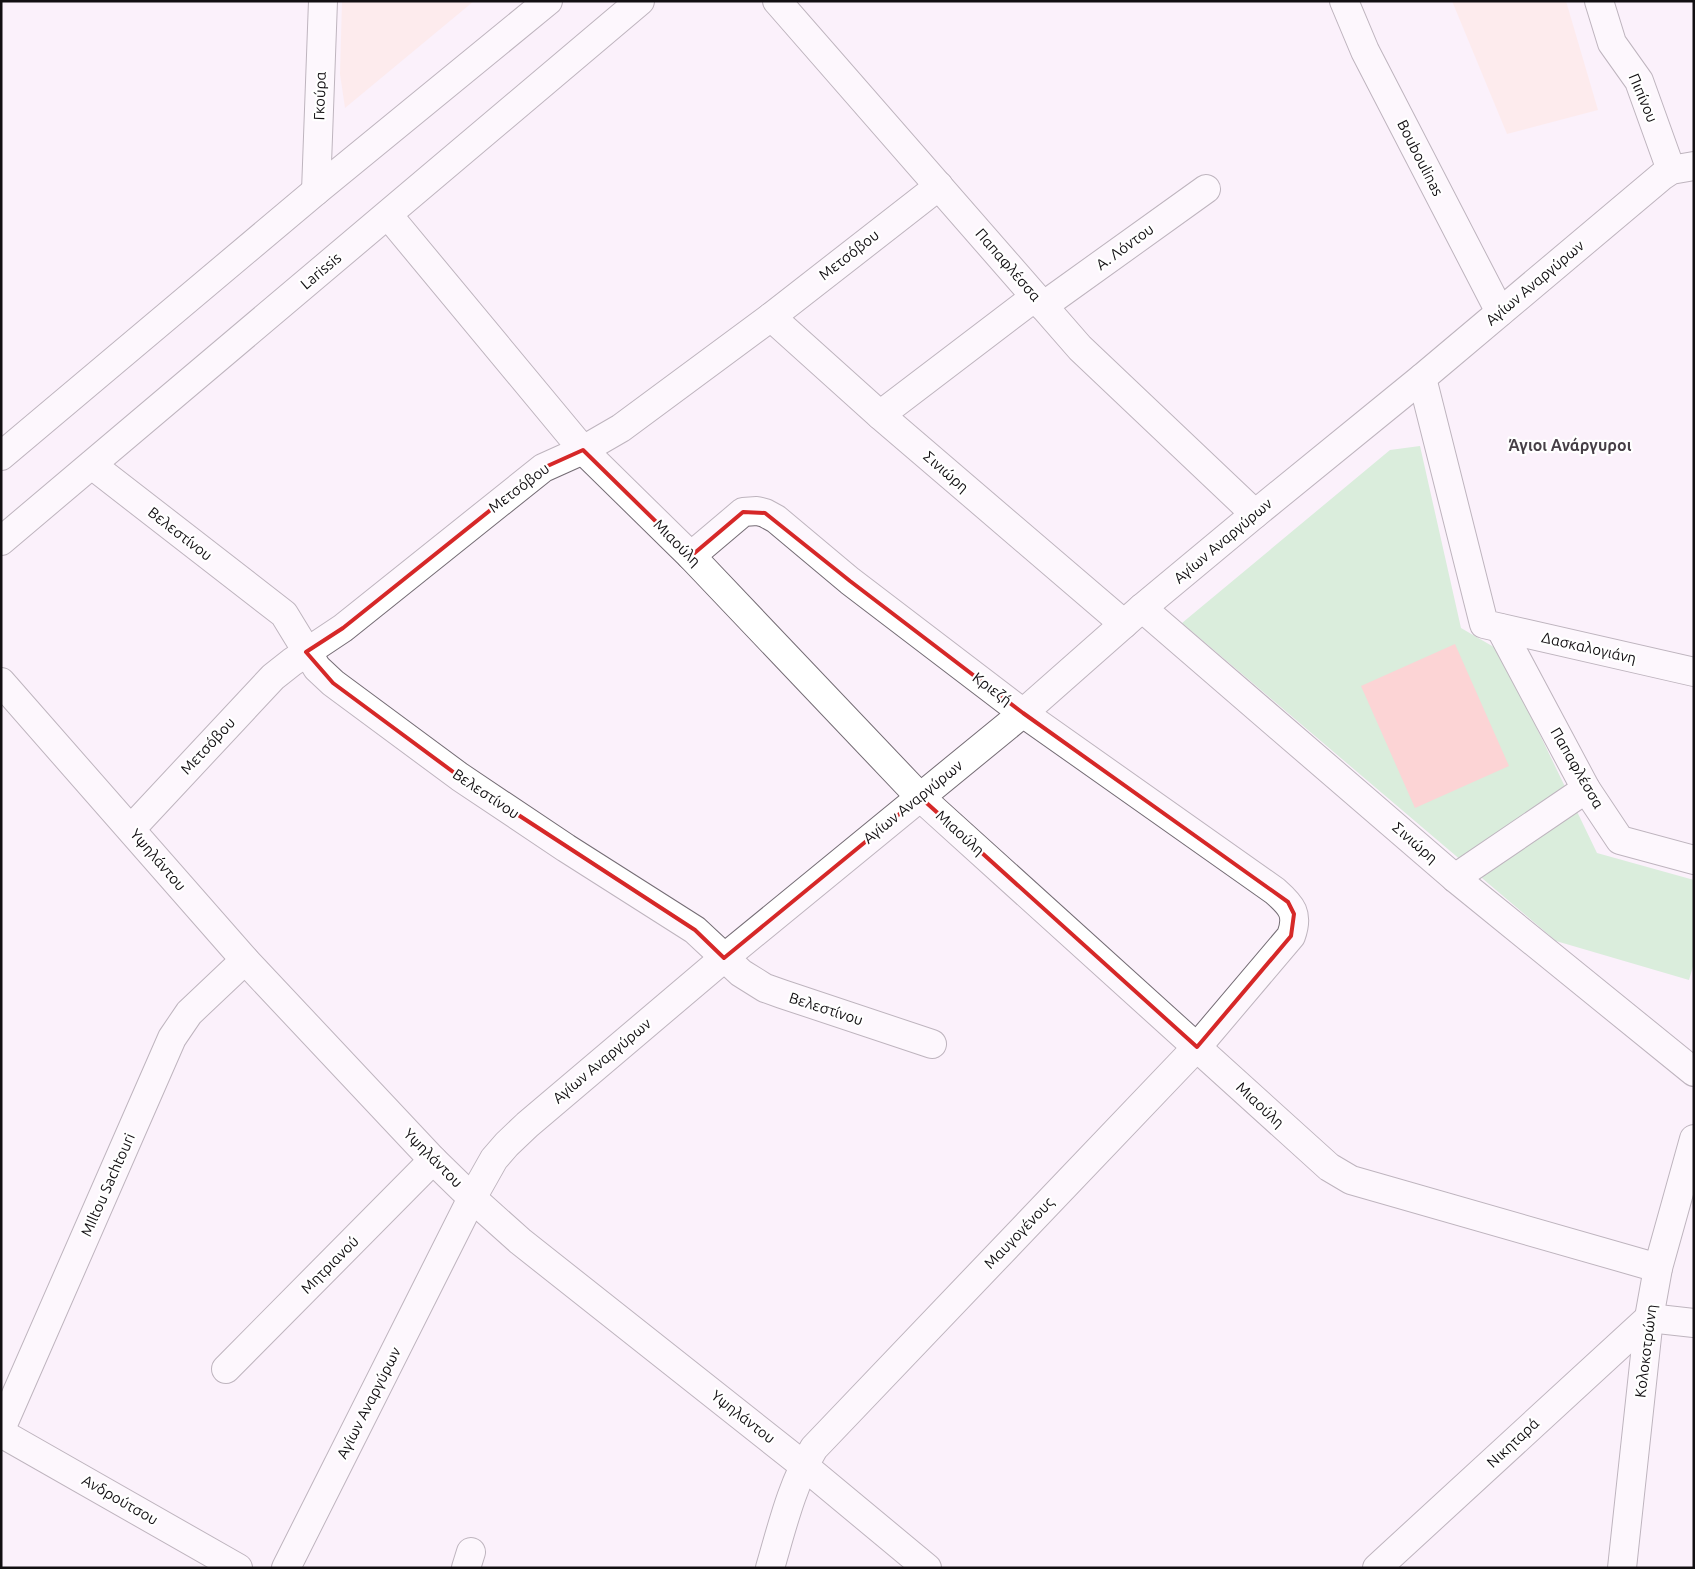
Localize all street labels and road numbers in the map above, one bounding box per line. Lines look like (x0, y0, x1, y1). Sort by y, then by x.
street label: Γκούρα (310, 71, 329, 121)
street label: Πιπίνου (1626, 71, 1661, 125)
street label: Bouboulinas (1394, 117, 1447, 199)
street label: Α. Λόντου (1093, 220, 1157, 273)
street label: Παπαφλέσσα (972, 225, 1045, 304)
street label: Μετσόβου (815, 226, 882, 283)
street label: Αγίων Αναργύρων (1482, 237, 1587, 329)
street label: Larissis (297, 249, 344, 293)
street label: Σινιώρη (920, 448, 972, 496)
street label: Μετσόβου (485, 459, 552, 516)
street label: Αγίων Αναργύρων (1170, 495, 1275, 587)
street label: Βελεστίνου (145, 503, 216, 564)
street label: Μιαούλη (650, 516, 704, 570)
street label: Δασκαλογιάνη (1540, 628, 1638, 667)
street label: Κριεζή (969, 668, 1015, 709)
street label: Μετσόβου (177, 714, 238, 778)
street label: Παπαφλέσσα (1547, 724, 1607, 811)
street label: Αγίων Αναργύρων (860, 756, 966, 847)
street label: Βελεστίνου (450, 765, 523, 822)
street label: Μιαούλη (933, 807, 988, 859)
street label: Σινιώρη (1389, 819, 1441, 867)
street label: Υψηλάντου (127, 825, 190, 894)
street label: Βελεστίνου (787, 989, 865, 1028)
street label: Αγίων Αναργύρων (549, 1015, 654, 1107)
street label: Μιαούλη (1233, 1078, 1288, 1131)
street label: Υψηλάντου (400, 1125, 466, 1191)
street label: MIltou Sachtouri (77, 1131, 138, 1239)
street label: Μαυγογένους (980, 1193, 1057, 1272)
street label: Μητριανού (297, 1232, 362, 1297)
street label: Κολοκοτρώνη (1631, 1303, 1660, 1399)
street label: Αγίων Αναργύρων (333, 1344, 404, 1461)
street label: Υψηλάντου (708, 1386, 779, 1447)
street label: Νικηταρά (1483, 1414, 1542, 1471)
street label: Ανδρούτσου (79, 1471, 161, 1528)

